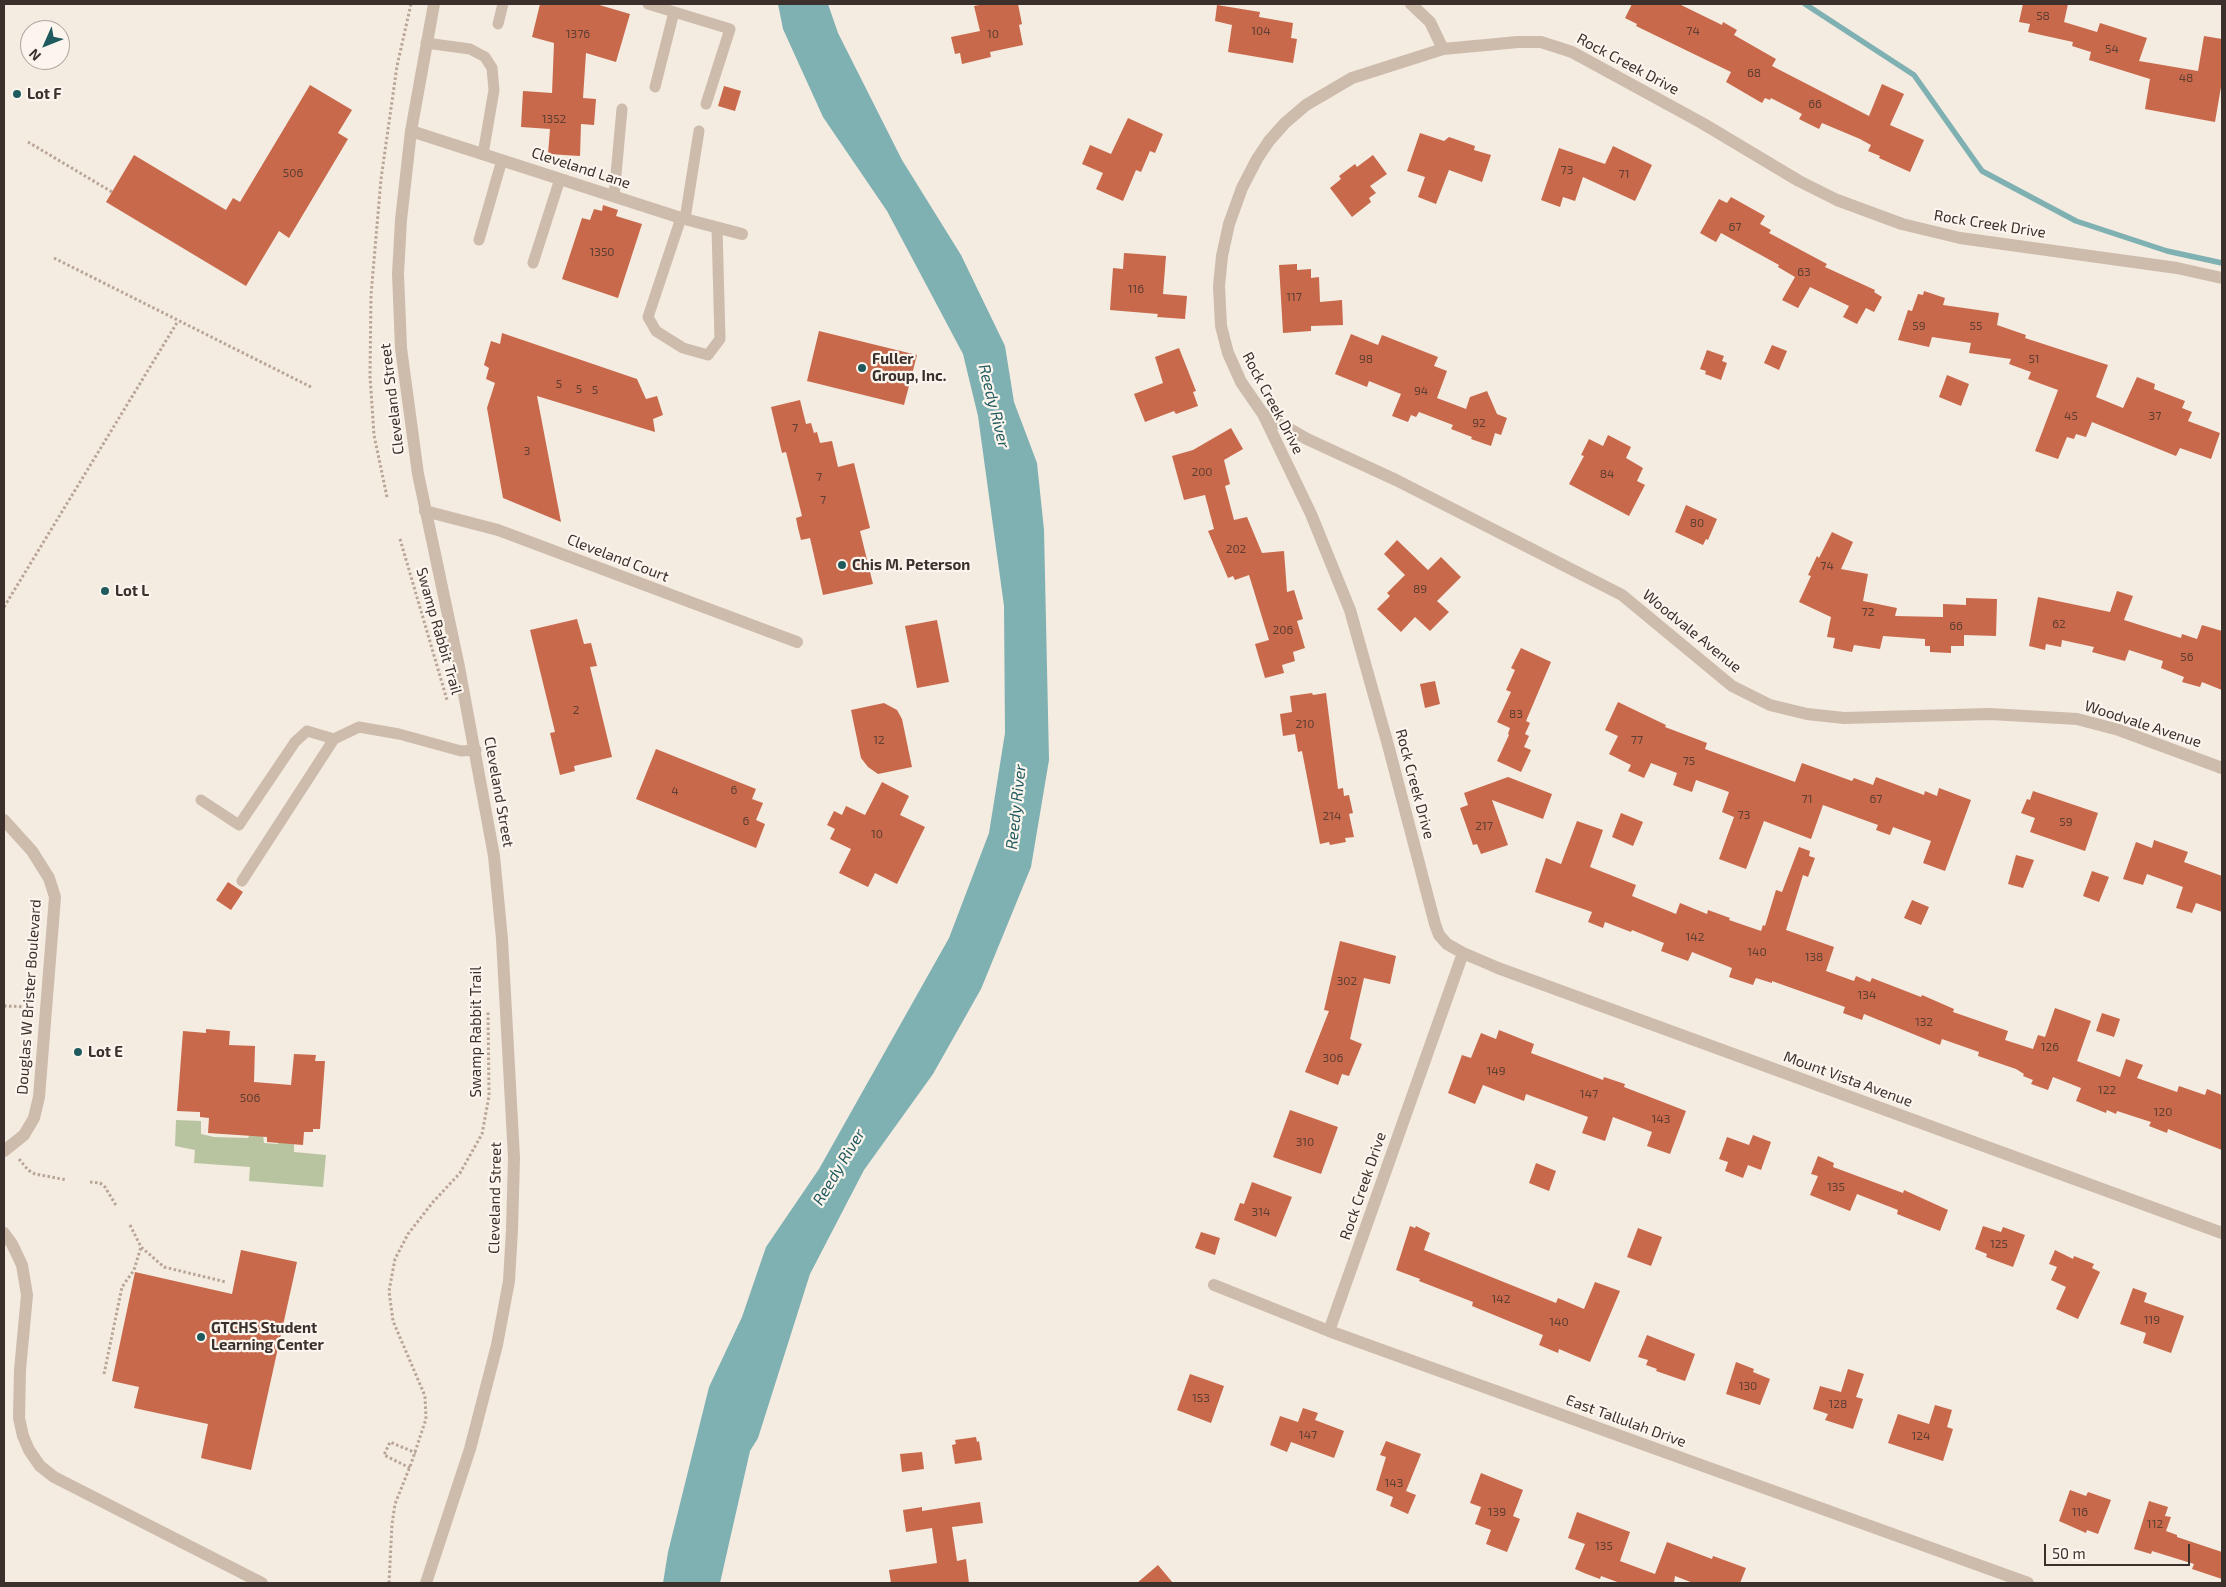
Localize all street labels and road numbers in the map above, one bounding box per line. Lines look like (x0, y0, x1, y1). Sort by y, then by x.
street label: Rock Creek Drive (1574, 30, 1682, 98)
street label: Cleveland Lane (529, 144, 633, 192)
street label: Rock Creek Drive (1933, 206, 2047, 242)
street label: Cleveland Street (376, 342, 408, 456)
street label: Rock Creek Drive (1239, 349, 1307, 457)
street label: Cleveland Court (565, 530, 671, 586)
street label: Swamp Rabbit Trail (412, 565, 466, 697)
street label: Woodvale Avenue (1639, 586, 1745, 676)
street label: Woodvale Avenue (2082, 697, 2204, 751)
street label: Rock Creek Drive (1392, 727, 1438, 841)
street label: Cleveland Street (480, 735, 518, 849)
street label: Douglas W Brister Boulevard (13, 899, 45, 1095)
street label: Swamp Rabbit Trail (467, 966, 485, 1098)
street label: Mount Vista Avenue (1781, 1047, 1915, 1111)
street label: Rock Creek Drive (1336, 1130, 1390, 1242)
street label: Cleveland Street (485, 1142, 505, 1254)
street label: East Tallulah Drive (1563, 1391, 1689, 1451)

